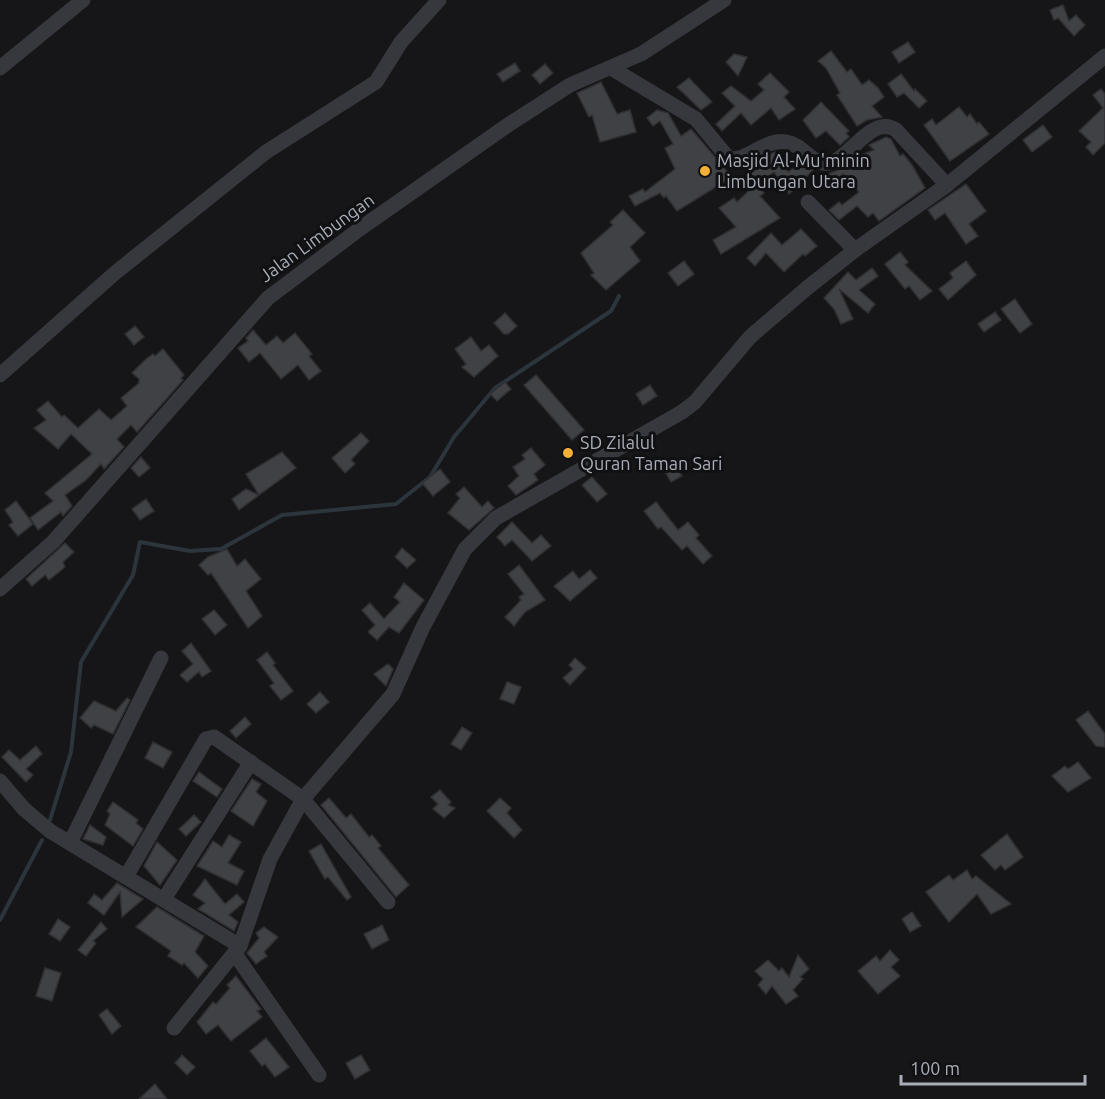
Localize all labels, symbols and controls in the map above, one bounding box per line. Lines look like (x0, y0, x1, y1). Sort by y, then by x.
place label: Masjid Al-Mu'minin Limbungan Utara (717, 150, 870, 191)
marker: Masjid Al-Mu'minin Limbungan Utara (698, 164, 712, 178)
street label: Jalan Limbungan (255, 189, 378, 285)
place label: SD Zilalul Quran Taman Sari (580, 432, 722, 474)
marker: SD Zilalul Quran Taman Sari (561, 446, 575, 460)
scale bar (901, 1048, 1086, 1086)
text: 100 m (910, 1058, 960, 1078)

